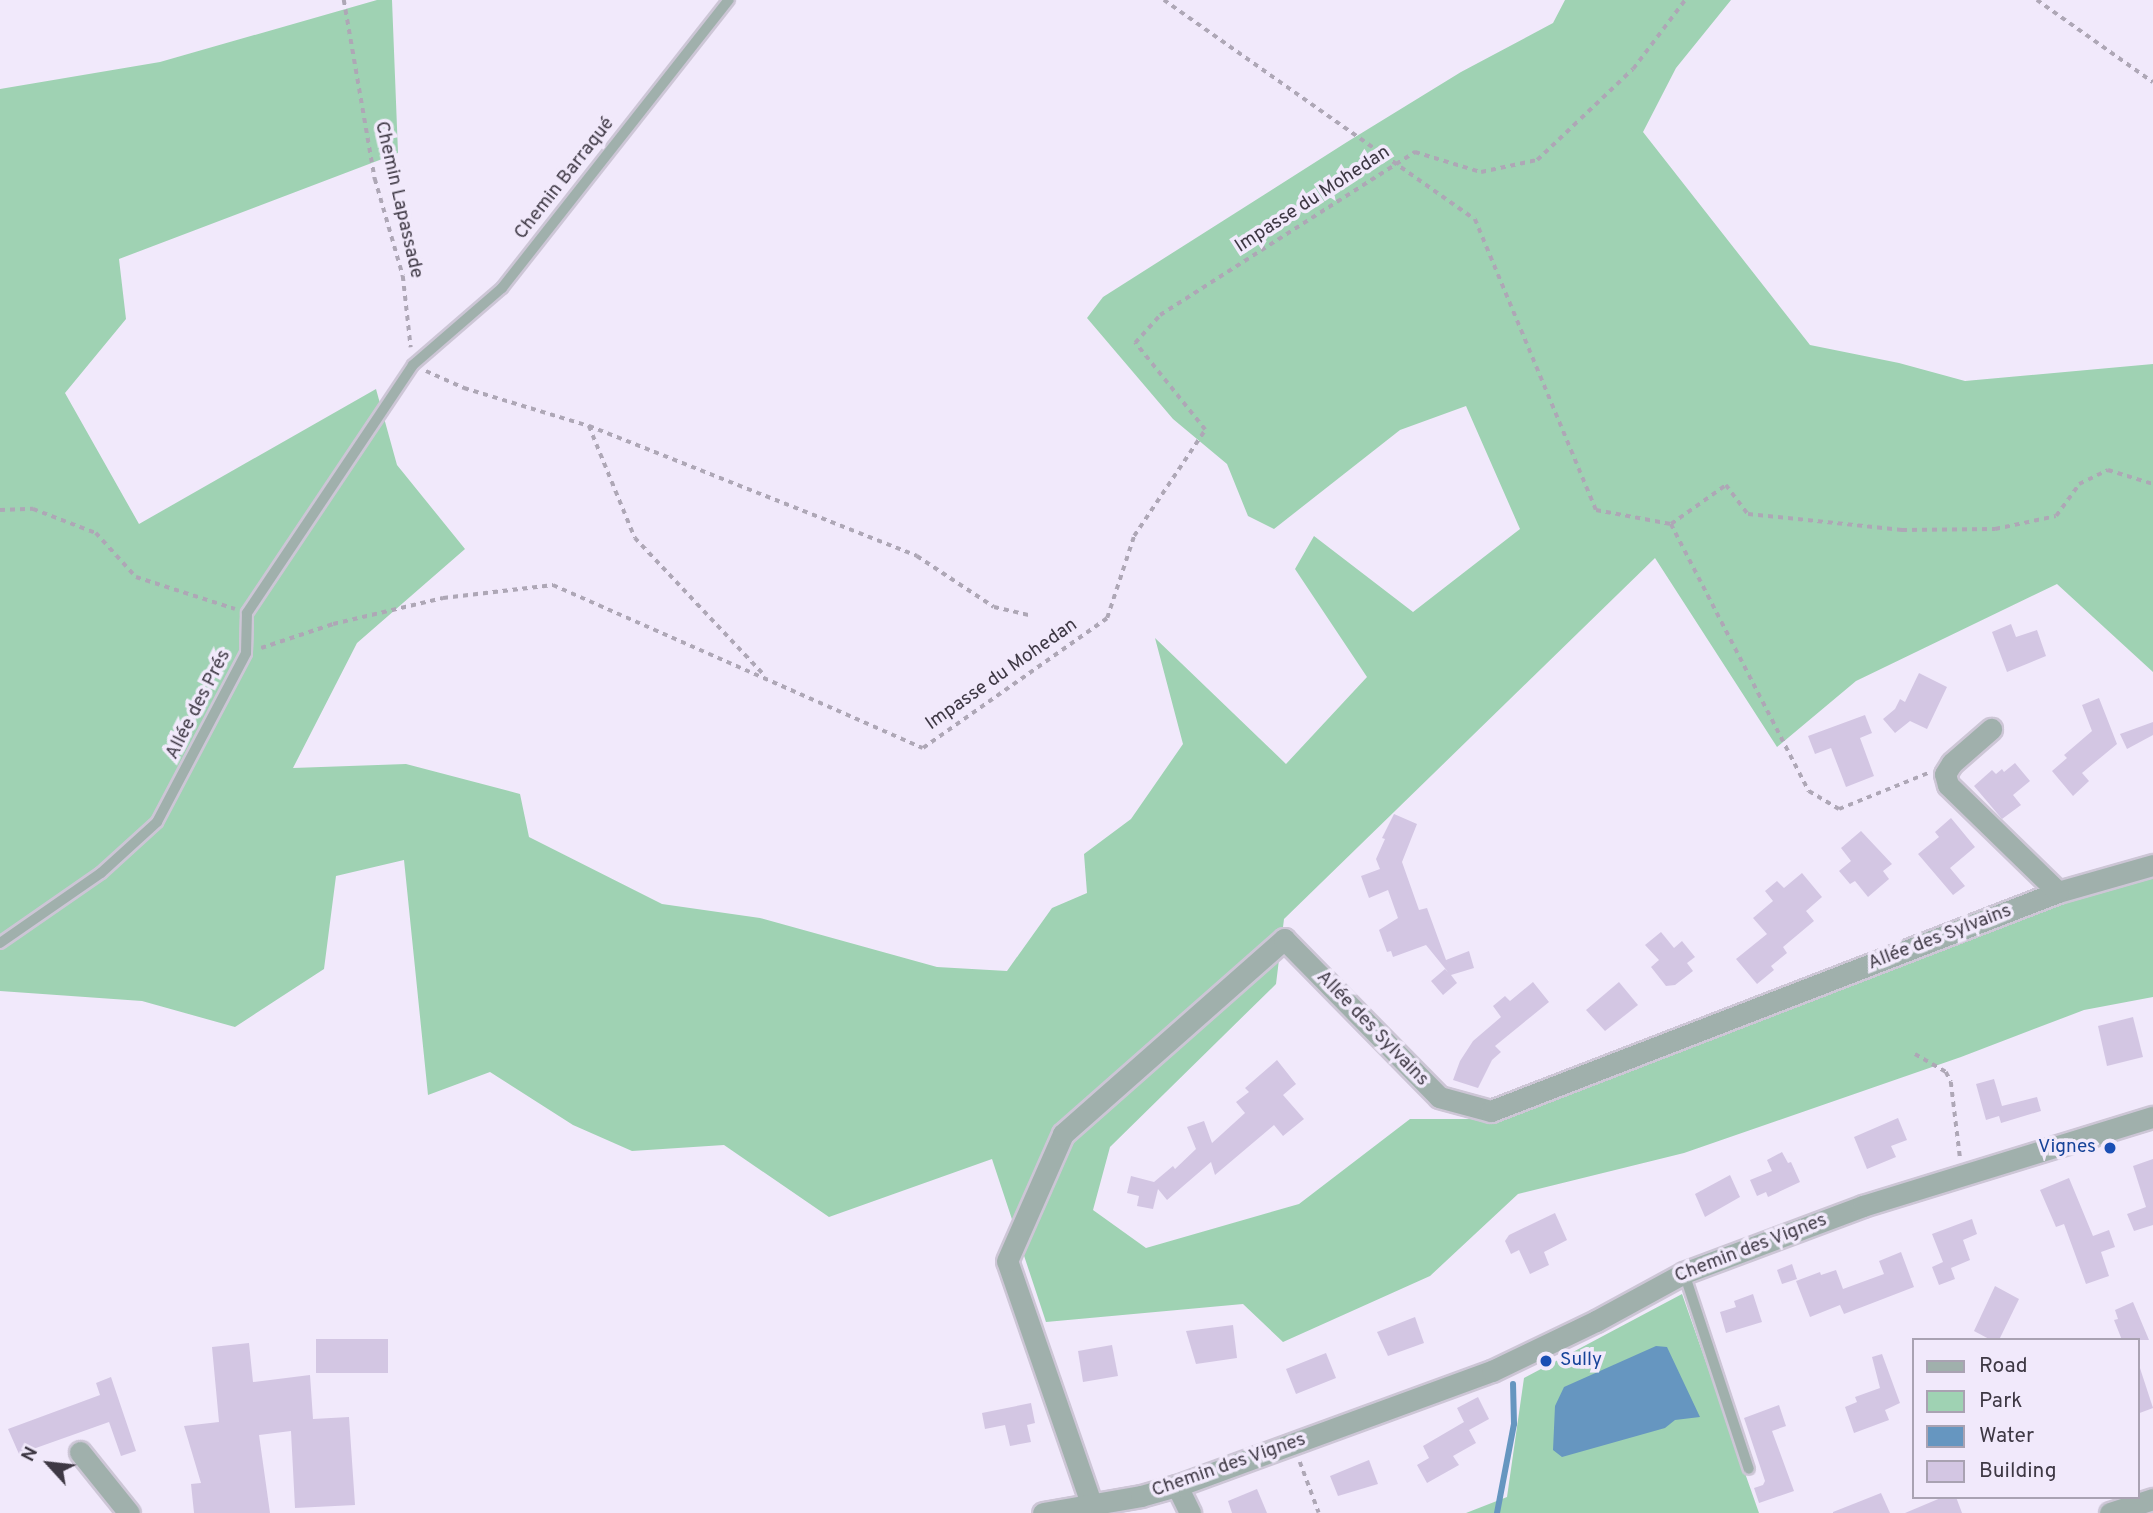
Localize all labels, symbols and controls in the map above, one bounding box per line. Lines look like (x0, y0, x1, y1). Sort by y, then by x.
street label: Chemin Barraqué (510, 113, 620, 245)
street label: Chemin Lapassade (369, 119, 427, 281)
street label: Impasse du Mohedan (1231, 141, 1395, 259)
street label: Impasse du Mohedan (922, 614, 1082, 736)
street label: Allée des Prés (162, 646, 236, 764)
street label: Allée des Sylvains (1865, 900, 2015, 976)
street label: Allée des Sylvains (1311, 967, 1433, 1091)
place label: Vignes (2038, 1137, 2096, 1159)
marker: Vignes (2102, 1140, 2118, 1156)
street label: Chemin des Vignes (1671, 1209, 1831, 1289)
legend (1912, 1338, 2139, 1499)
place label: Sully (1560, 1350, 1602, 1372)
marker: Sully (1538, 1353, 1554, 1369)
text: Road (1979, 1353, 2028, 1380)
text: Park (1979, 1388, 2022, 1415)
text: Water (1979, 1423, 2034, 1450)
north arrow (14, 1429, 84, 1499)
street label: Chemin des Vignes (1149, 1429, 1309, 1503)
text: N (16, 1443, 44, 1466)
text: Building (1979, 1458, 2057, 1485)

